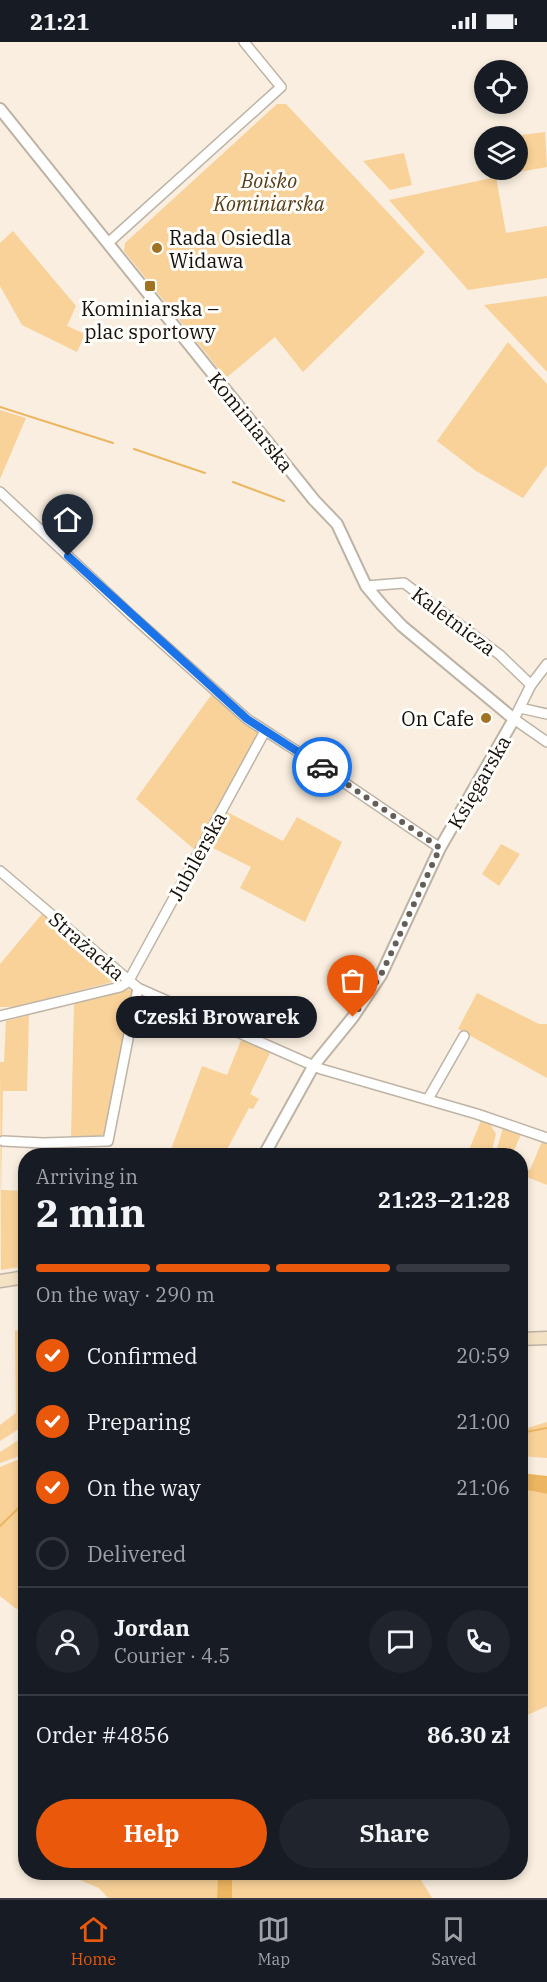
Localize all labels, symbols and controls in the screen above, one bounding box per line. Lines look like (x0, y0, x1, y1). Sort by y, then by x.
text: 21:21 (30, 7, 89, 36)
map controls (474, 60, 528, 180)
button: locate (474, 60, 528, 114)
button: layers (474, 126, 528, 180)
park label: Boisko Kominiarska (212, 167, 325, 217)
place label: Rada Osiedla Widawa (169, 224, 292, 274)
marker: Rada Osiedla Widawa (150, 241, 164, 255)
marker: Kominiarska – plac sportowy (143, 279, 157, 293)
place label: Kominiarska – plac sportowy (81, 295, 219, 345)
street label: Kominiarska (202, 366, 300, 478)
pin (42, 494, 93, 556)
icon: home (51, 503, 84, 536)
street label: Kaletnicza (406, 580, 502, 662)
place label: On Cafe (401, 705, 474, 732)
marker: On Cafe (479, 711, 493, 725)
street label: Księgarska (441, 730, 517, 834)
courier (292, 737, 352, 797)
icon: car (306, 751, 339, 784)
street label: Jubilerska (162, 807, 233, 905)
street label: Strażacka (43, 905, 131, 987)
pin (327, 955, 378, 1017)
icon: bag (336, 964, 369, 997)
callout: Czeski Browarek (116, 996, 317, 1038)
text: Czeski Browarek (134, 1003, 299, 1030)
text: Arriving in (36, 1163, 138, 1190)
text: 21:23–21:28 (378, 1185, 510, 1214)
text: 2 min (36, 1187, 145, 1238)
text: On the way · 290 m (36, 1281, 215, 1308)
icon: check (36, 1339, 69, 1372)
text: Confirmed (87, 1341, 198, 1370)
text: 20:59 (456, 1342, 510, 1369)
icon: check (36, 1405, 69, 1438)
text: Preparing (87, 1407, 191, 1436)
text: 21:00 (456, 1408, 510, 1435)
icon: check (36, 1471, 69, 1504)
text: On the way (87, 1473, 201, 1502)
text: 21:06 (456, 1474, 510, 1501)
text: Delivered (87, 1539, 186, 1568)
button: person (36, 1610, 99, 1673)
button: chat (369, 1610, 432, 1673)
button: phone (447, 1610, 510, 1673)
text: Jordan (114, 1613, 190, 1642)
text: Courier · 4.5 (114, 1642, 230, 1669)
text: Order #4856 (36, 1720, 170, 1749)
text: 86.30 zł (427, 1720, 510, 1749)
button: Help (36, 1799, 267, 1868)
button: Share (279, 1799, 510, 1868)
tab: Home (71, 1913, 116, 1969)
tab: Map (257, 1913, 290, 1969)
tab: Saved (432, 1913, 476, 1969)

